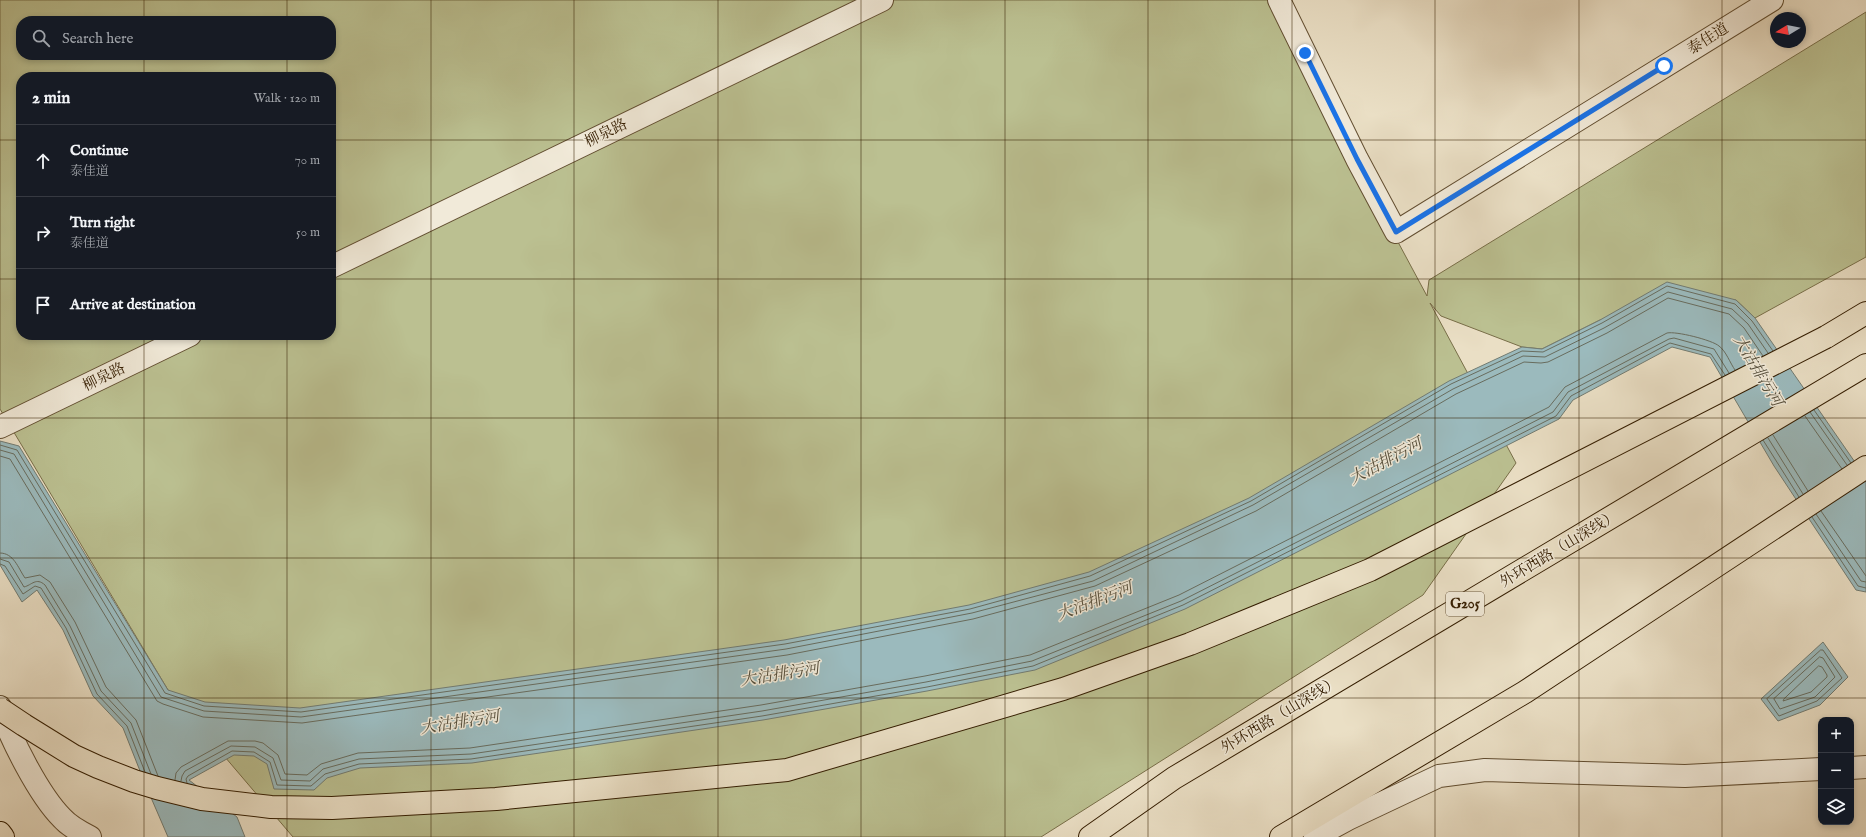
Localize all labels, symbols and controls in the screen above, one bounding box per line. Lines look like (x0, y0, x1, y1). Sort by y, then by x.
north arrow (1770, 12, 1806, 48)
search box (16, 16, 336, 60)
street label: 泰佳道 (1684, 19, 1732, 59)
icon: search (30, 27, 52, 49)
text: Search here (62, 29, 133, 48)
route end (1296, 44, 1314, 62)
route start (1655, 57, 1673, 75)
text: 2 min (32, 88, 70, 109)
text: Walk · 120 m (254, 90, 320, 107)
street label: 柳泉路 (582, 115, 630, 151)
text: Continue (70, 141, 128, 160)
icon: ahead (32, 150, 54, 172)
text: 70 m (295, 152, 320, 169)
text: 泰佳道 (70, 163, 109, 180)
text: Turn right (70, 213, 135, 232)
icon: right (32, 222, 54, 244)
text: 50 m (296, 224, 320, 241)
text: 泰佳道 (70, 235, 109, 252)
icon: arrive (32, 294, 54, 316)
text: Arrive at destination (70, 295, 196, 314)
water label: 大沽排污河 (1728, 332, 1788, 413)
street label: 柳泉路 (80, 359, 128, 395)
water label: 大沽排污河 (1346, 433, 1429, 490)
street label: 外环西路（山深线） (1496, 506, 1622, 592)
water label: 大沽排污河 (1054, 577, 1139, 626)
road number: G205 (1446, 592, 1484, 616)
water label: 大沽排污河 (739, 658, 824, 691)
street label: 外环西路（山深线） (1217, 672, 1343, 758)
water label: 大沽排污河 (419, 706, 504, 739)
map controls (1818, 717, 1854, 825)
button: + (1818, 717, 1854, 753)
button: − (1818, 753, 1854, 789)
button: layers (1818, 789, 1854, 825)

